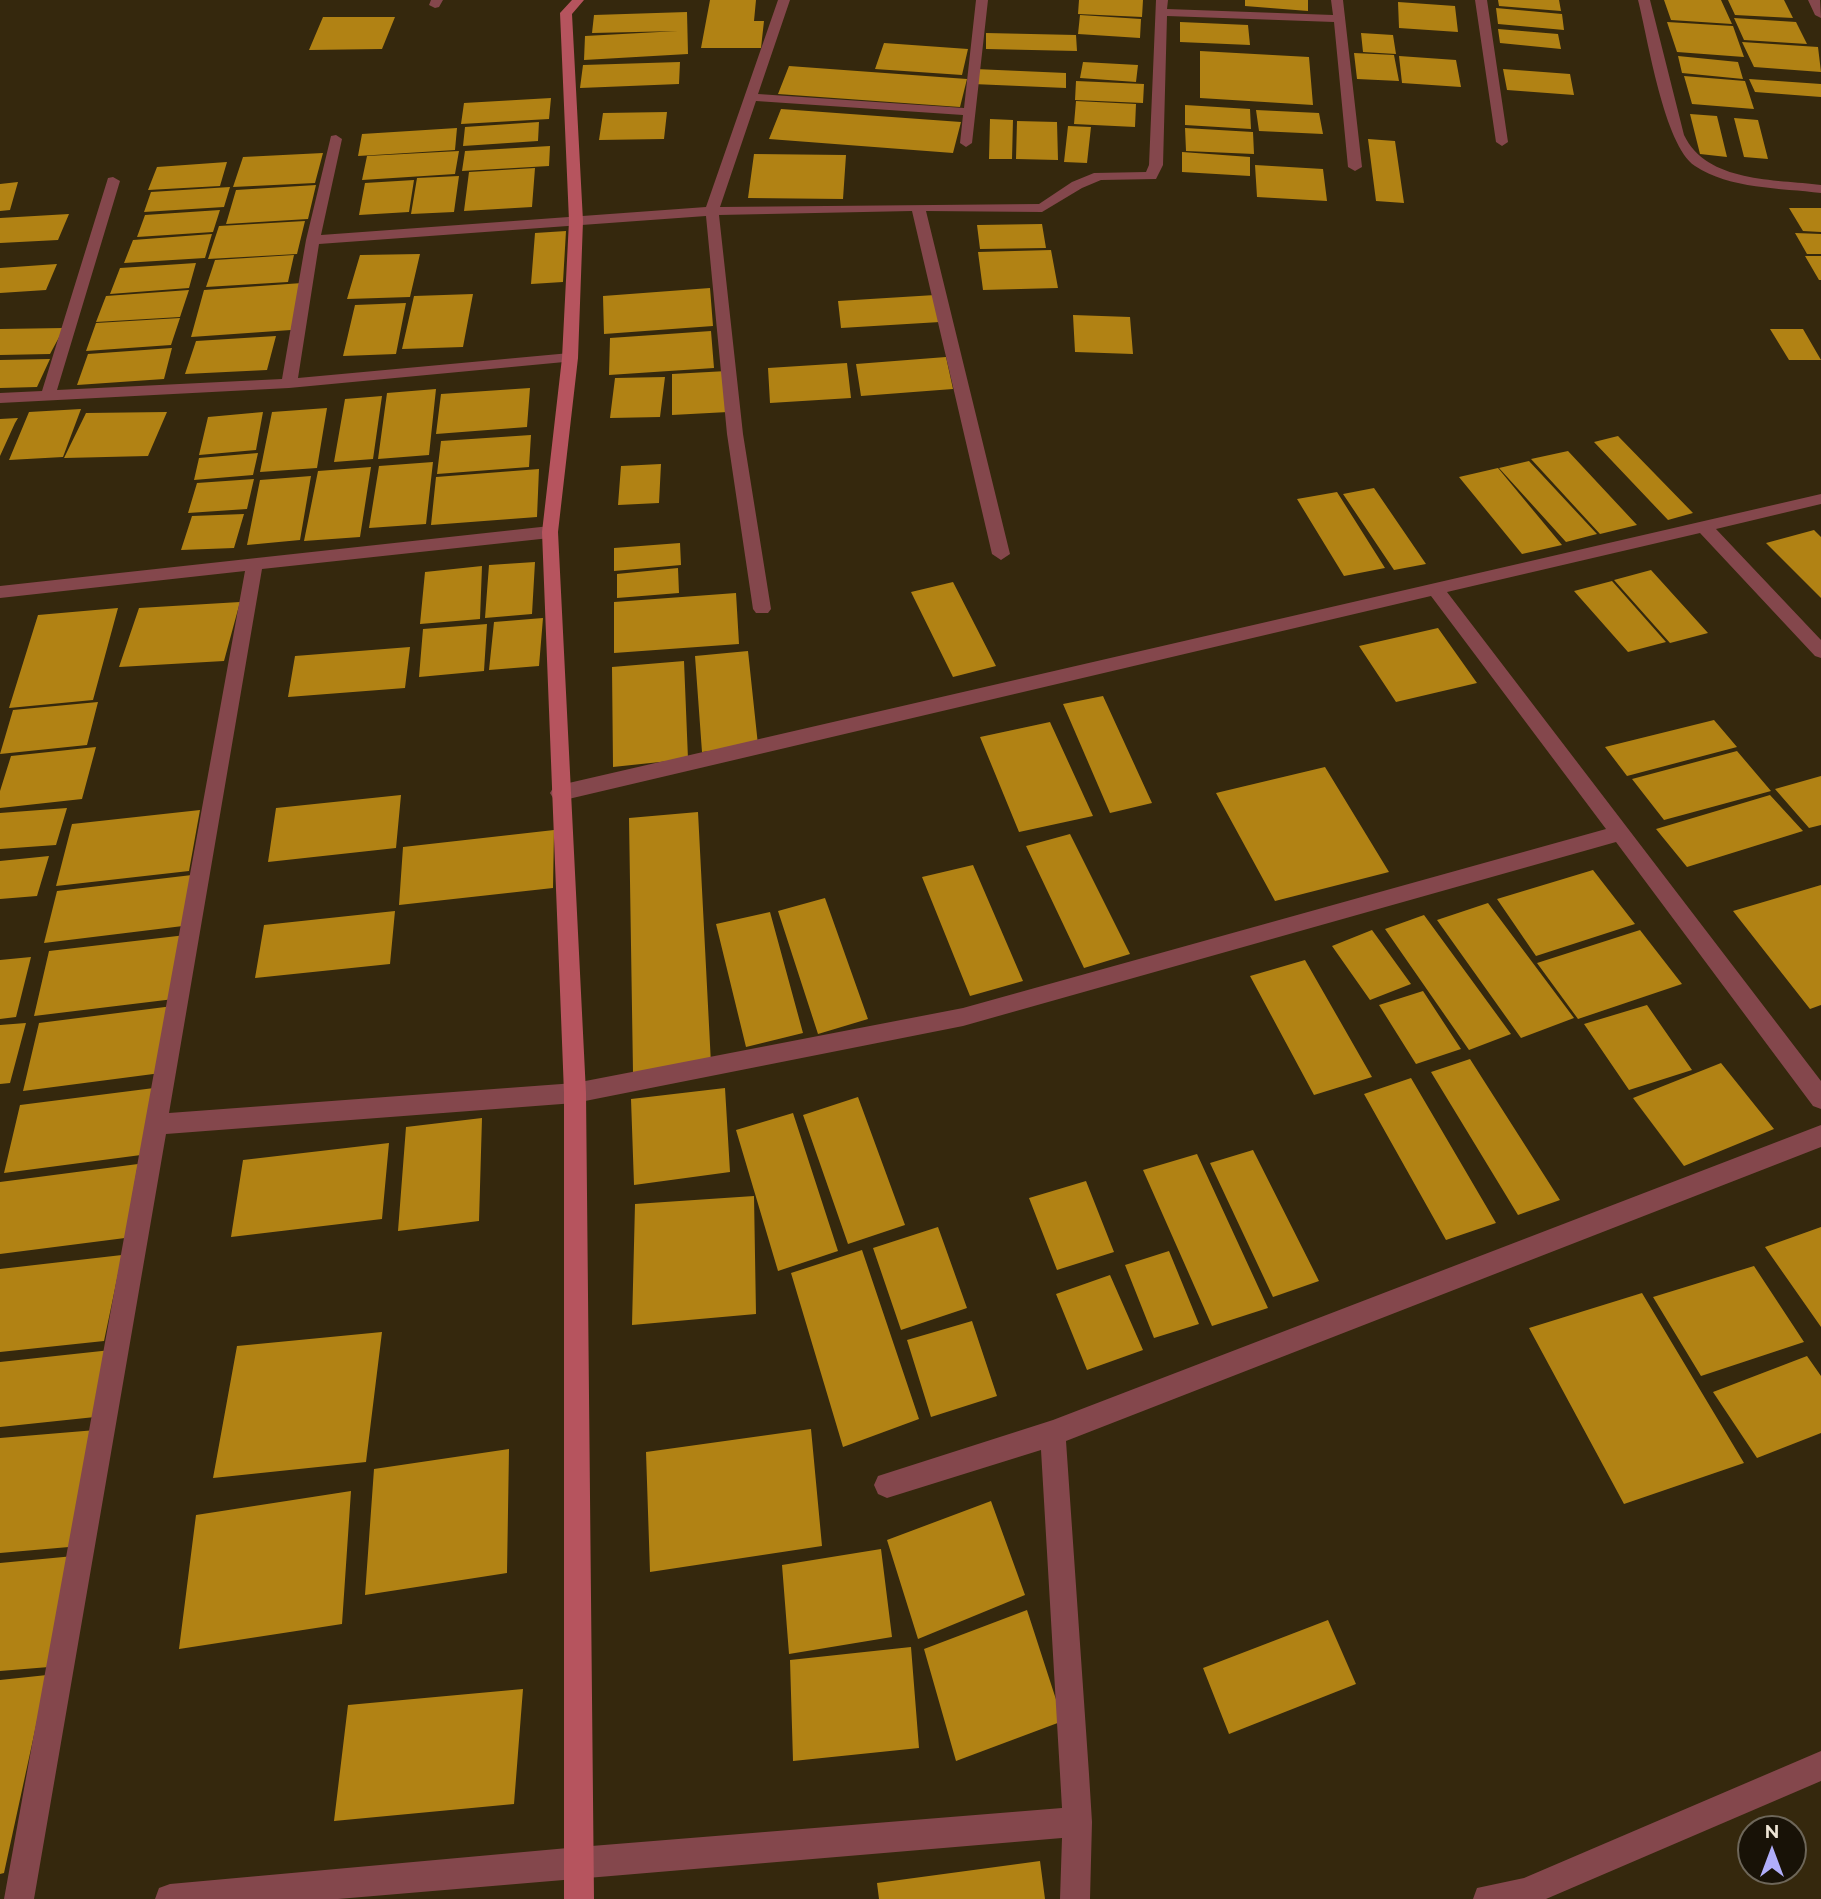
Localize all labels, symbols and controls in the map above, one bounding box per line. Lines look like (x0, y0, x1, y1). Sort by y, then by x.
north arrow (1737, 1815, 1807, 1885)
text: N (1765, 1820, 1779, 1842)

